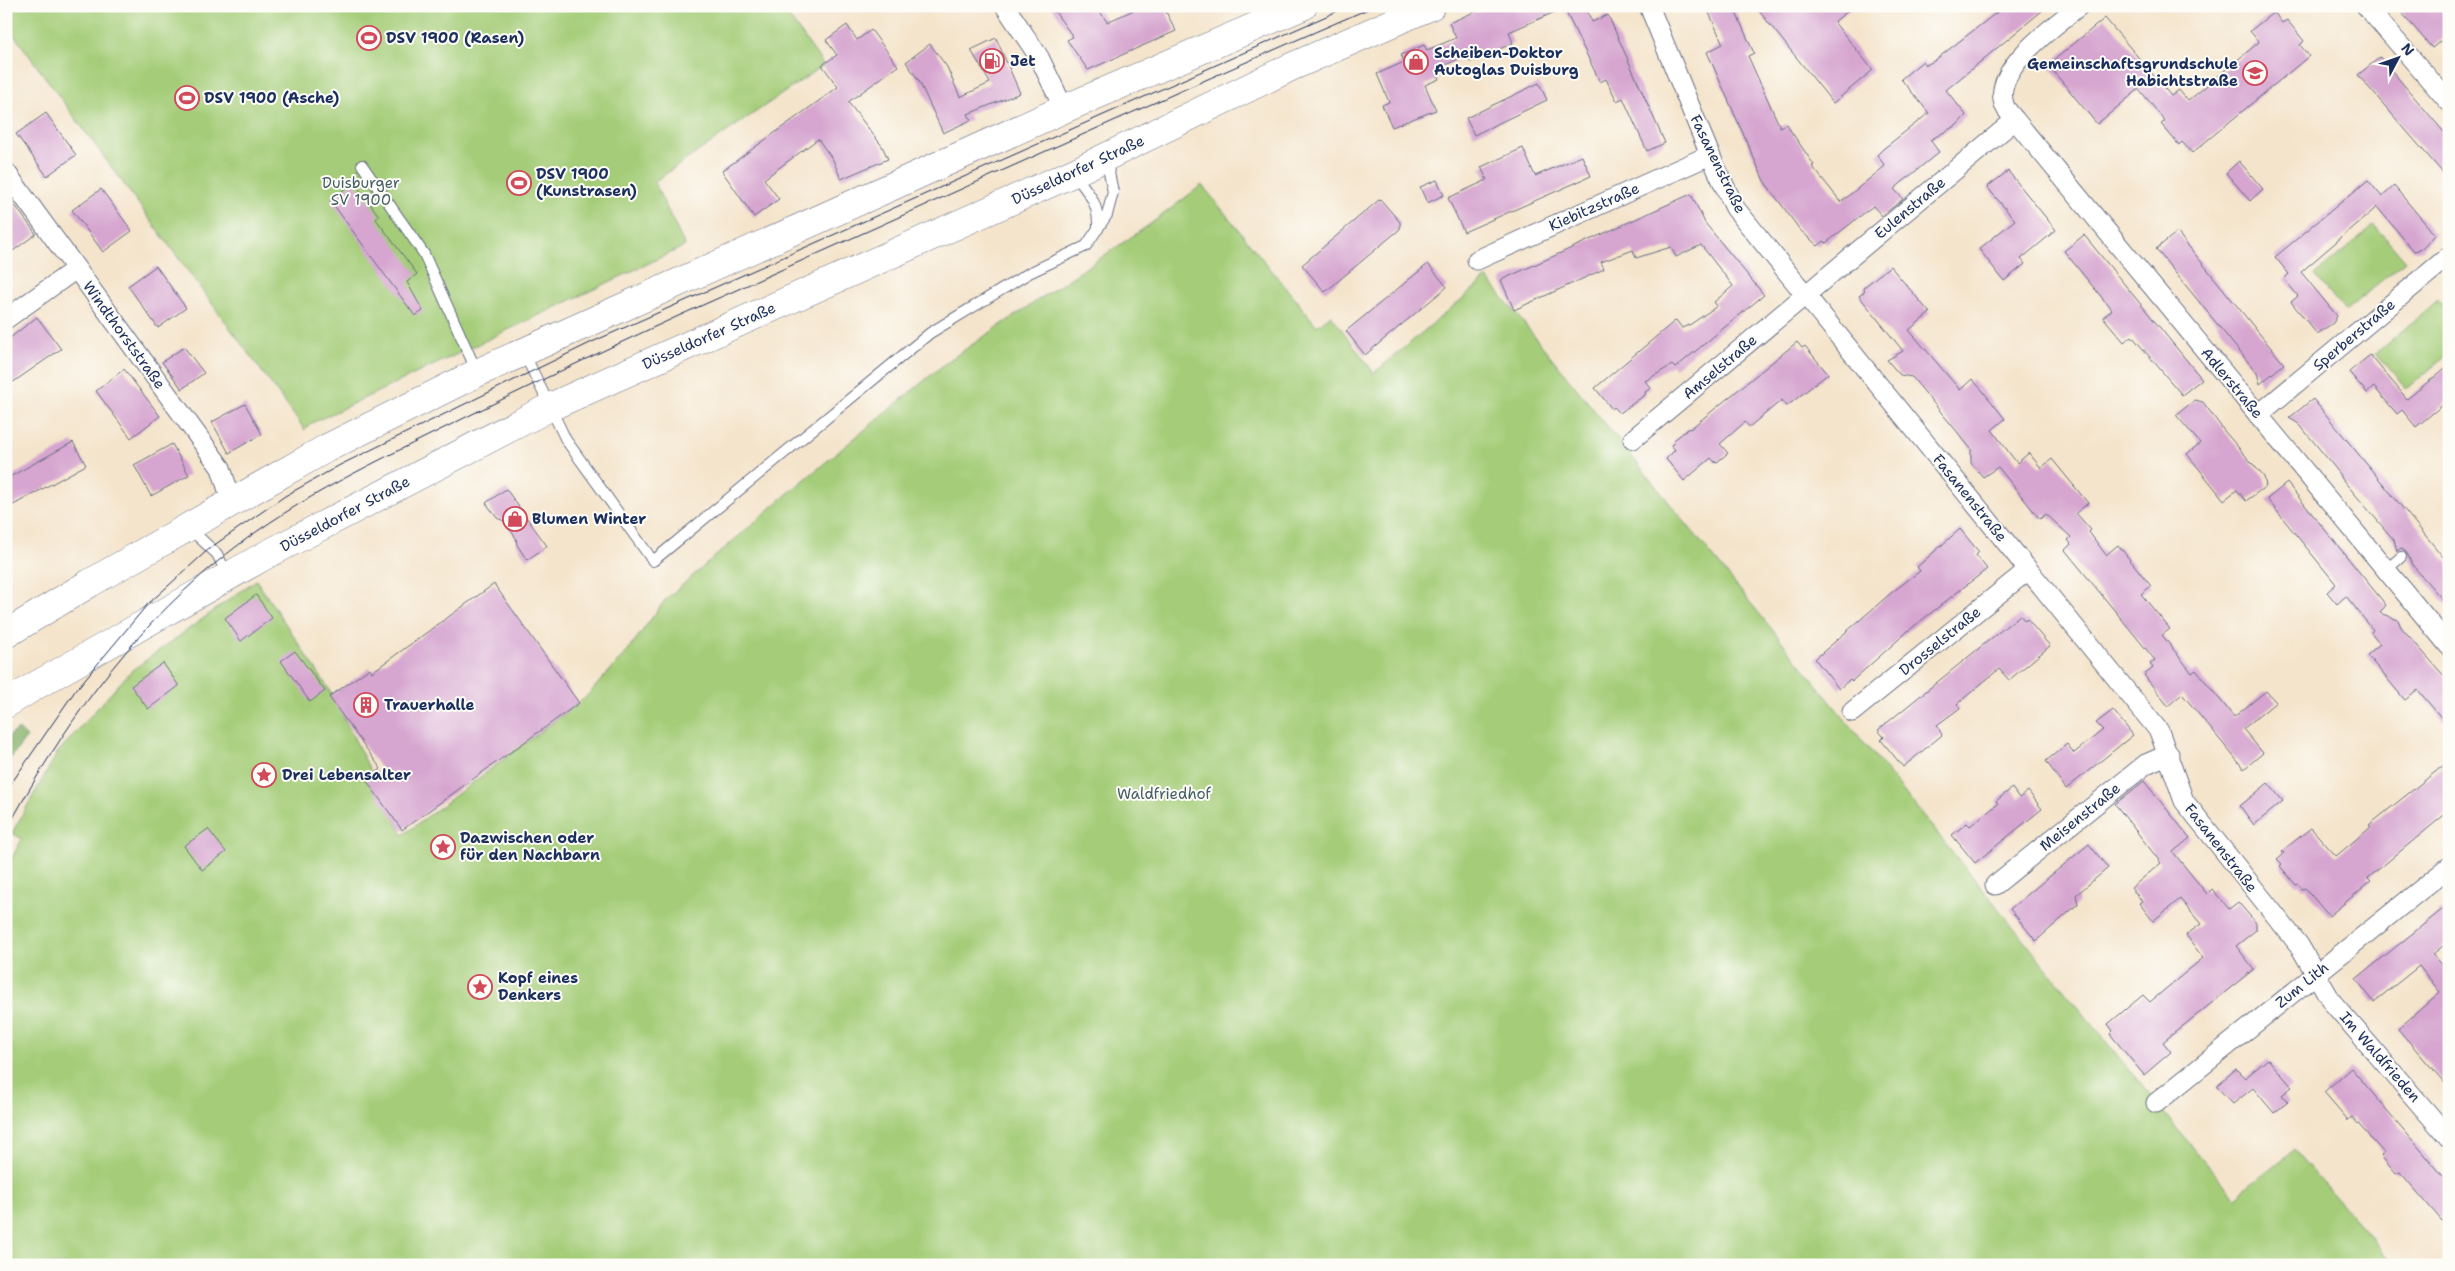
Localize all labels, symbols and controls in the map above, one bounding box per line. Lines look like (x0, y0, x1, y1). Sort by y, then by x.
sports icon: DSV 1900 (Rasen) (356, 25, 382, 51)
place label: DSV 1900 (Rasen) (386, 28, 524, 48)
north arrow (2372, 32, 2422, 82)
text: N (2397, 39, 2418, 60)
place label: Scheiben-Doktor Autoglas Duisburg (1434, 43, 1579, 80)
fuel station icon: Jet (979, 48, 1005, 74)
shop icon: Scheiben-Doktor Autoglas Duisburg (1403, 49, 1429, 75)
place label: Jet (1010, 51, 1036, 71)
place label: Gemeinschaftsgrundschule Habichtstraße (2027, 54, 2238, 91)
school or university icon: Gemeinschaftsgrundschule Habichtstraße (2242, 60, 2268, 86)
sports icon: DSV 1900 (Asche) (174, 85, 200, 111)
place label: DSV 1900 (Asche) (204, 88, 339, 108)
street label: Fasanenstraße (1685, 111, 1751, 217)
street label: Düsseldorfer Straße (1009, 131, 1147, 209)
place label: DSV 1900 (Kunstrasen) (536, 164, 637, 201)
sports icon: DSV 1900 (Kunstrasen) (506, 170, 532, 196)
street label: Eulenstraße (1870, 172, 1950, 244)
park label: Duisburger SV 1900 (322, 173, 400, 210)
street label: Kiebitzstraße (1546, 178, 1642, 236)
street label: Windthorststraße (78, 277, 170, 393)
street label: Sperberstraße (2308, 295, 2400, 375)
street label: Düsseldorfer Straße (639, 298, 779, 374)
street label: Amselstraße (1679, 330, 1761, 404)
street label: Adlerstraße (2196, 343, 2268, 423)
street label: Fasanenstraße (1928, 450, 2012, 546)
street label: Düsseldorfer Straße (277, 471, 413, 557)
shop icon: Blumen Winter (502, 506, 528, 532)
place label: Blumen Winter (532, 509, 646, 529)
street label: Drosselstraße (1895, 602, 1985, 680)
building icon: Trauerhalle (353, 692, 379, 718)
place label: Trauerhalle (384, 695, 475, 715)
place icon: Drei Lebensalter (251, 762, 277, 788)
place label: Drei Lebensalter (282, 765, 411, 785)
street label: Meisenstraße (2035, 778, 2125, 856)
park label: Waldfriedhof (1117, 784, 1212, 804)
street label: Fasanenstraße (2180, 800, 2262, 896)
place label: Dazwischen oder für den Nachbarn (460, 828, 600, 865)
place icon: Dazwischen oder für den Nachbarn (430, 834, 456, 860)
street label: Zum Lith (2271, 957, 2333, 1013)
place label: Kopf eines Denkers (498, 968, 578, 1005)
place icon: Kopf eines Denkers (467, 974, 493, 1000)
street label: Im Waldfrieden (2335, 1008, 2425, 1106)

